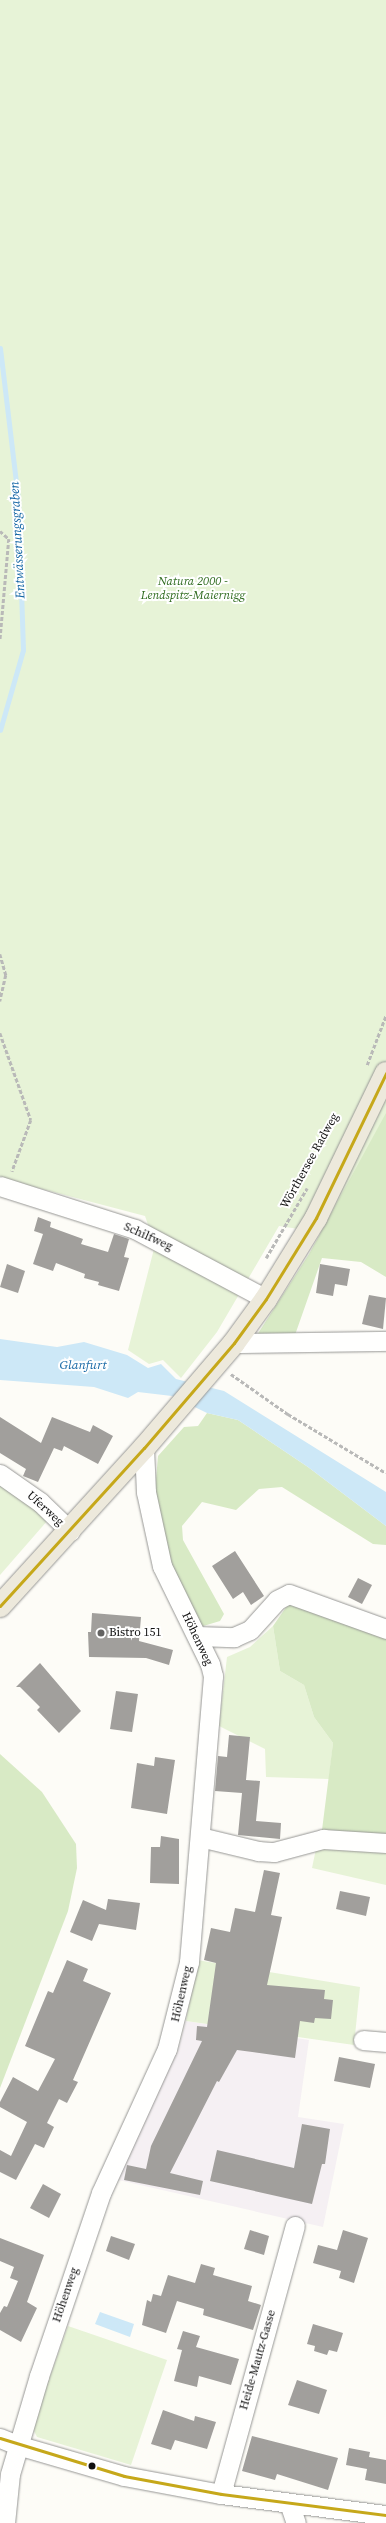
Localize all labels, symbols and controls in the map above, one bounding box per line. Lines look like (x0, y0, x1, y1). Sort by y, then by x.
water label: Entwässerungsgraben (7, 481, 29, 599)
park label: Natura 2000 - Lendspitz-Maiernigg (141, 575, 245, 603)
street label: Wörthersee Radweg (278, 1111, 342, 1211)
street label: Schilfweg (121, 1220, 175, 1254)
water label: Glanfurt (60, 1357, 106, 1373)
street label: Uferweg (23, 1489, 67, 1529)
street label: Höhenweg (178, 1610, 216, 1668)
place label: Bistro 151 (109, 1626, 162, 1640)
marker: Bistro 151 (96, 1628, 106, 1638)
street label: Höhenweg (169, 1965, 195, 2023)
street label: Höhenweg (50, 2266, 82, 2324)
street label: Heide-Mautz-Gasse (237, 2308, 279, 2412)
unlabelled marker (87, 2461, 97, 2471)

